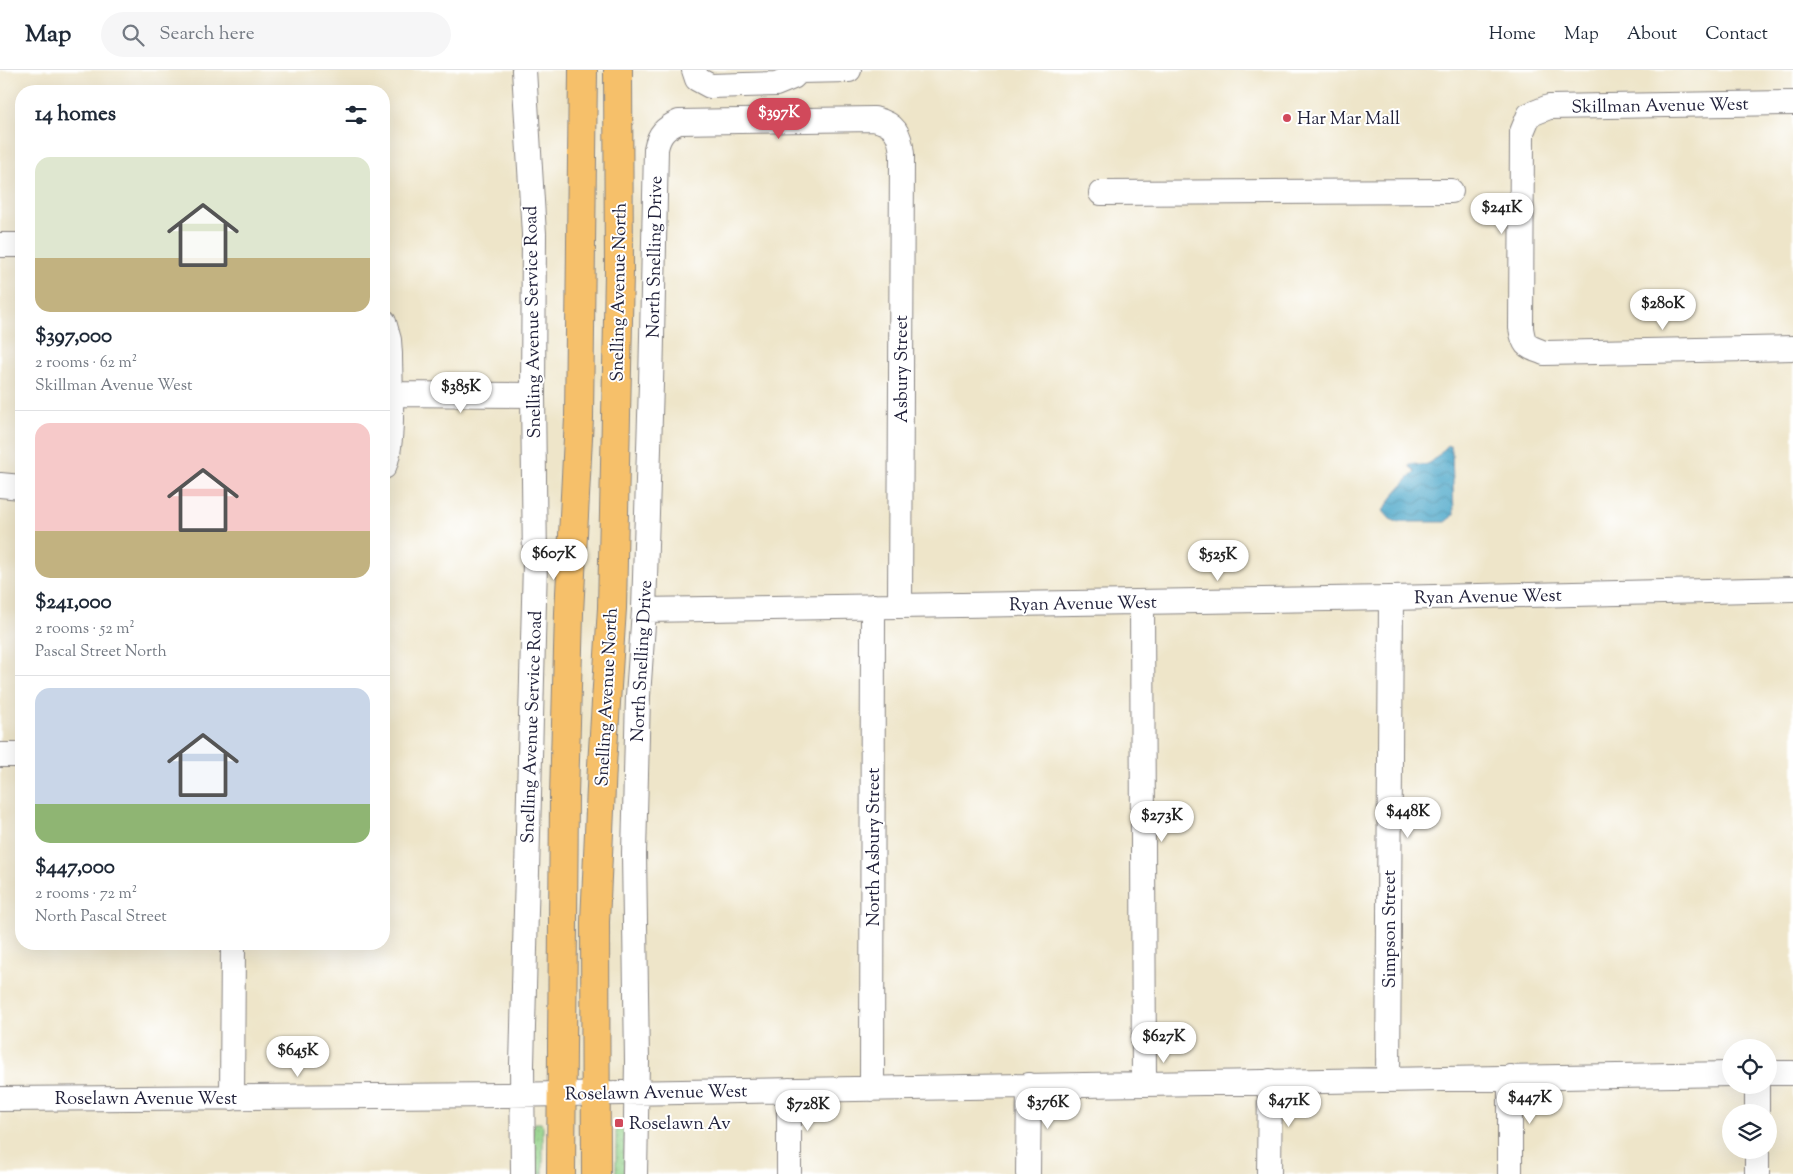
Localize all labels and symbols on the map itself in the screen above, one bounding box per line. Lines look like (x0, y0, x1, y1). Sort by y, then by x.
street label: Skillman Avenue West (1571, 92, 1749, 122)
pin: $397K (744, 98, 814, 140)
place label: Har Mar Mall (1297, 107, 1400, 133)
marker: Har Mar Mall (1281, 112, 1293, 124)
street label: North Snelling Drive (642, 176, 670, 338)
pin: $241K (1467, 192, 1537, 235)
street label: Snelling Avenue North (605, 202, 635, 382)
street label: Snelling Avenue Service Road (519, 205, 549, 439)
pin: $280K (1628, 288, 1698, 331)
street label: Asbury Street (890, 315, 916, 423)
pin: $385K (426, 372, 496, 414)
pin: $607K (519, 538, 589, 581)
pin: $525K (1183, 540, 1253, 582)
street label: North Snelling Drive (626, 579, 660, 743)
street label: Ryan Avenue West (1414, 584, 1562, 612)
street label: Ryan Avenue West (1009, 591, 1157, 619)
street label: Snelling Avenue North (590, 607, 626, 787)
street label: Snelling Avenue Service Road (516, 610, 550, 844)
street label: North Asbury Street (862, 767, 888, 927)
pin: $448K (1373, 796, 1443, 839)
pin: $273K (1127, 800, 1197, 843)
street label: Simpson Street (1378, 870, 1404, 988)
pin: $627K (1129, 1022, 1199, 1064)
pin: $645K (263, 1036, 333, 1078)
street label: Roselawn Avenue West (565, 1079, 747, 1109)
pin: $447K (1495, 1082, 1565, 1125)
pin: $471K (1254, 1086, 1324, 1128)
street label: Roselawn Avenue West (55, 1087, 237, 1113)
pin: $376K (1013, 1088, 1083, 1130)
pin: $728K (773, 1090, 843, 1132)
place label: Roselawn Av (629, 1112, 731, 1138)
marker: Roselawn Av (613, 1117, 625, 1129)

